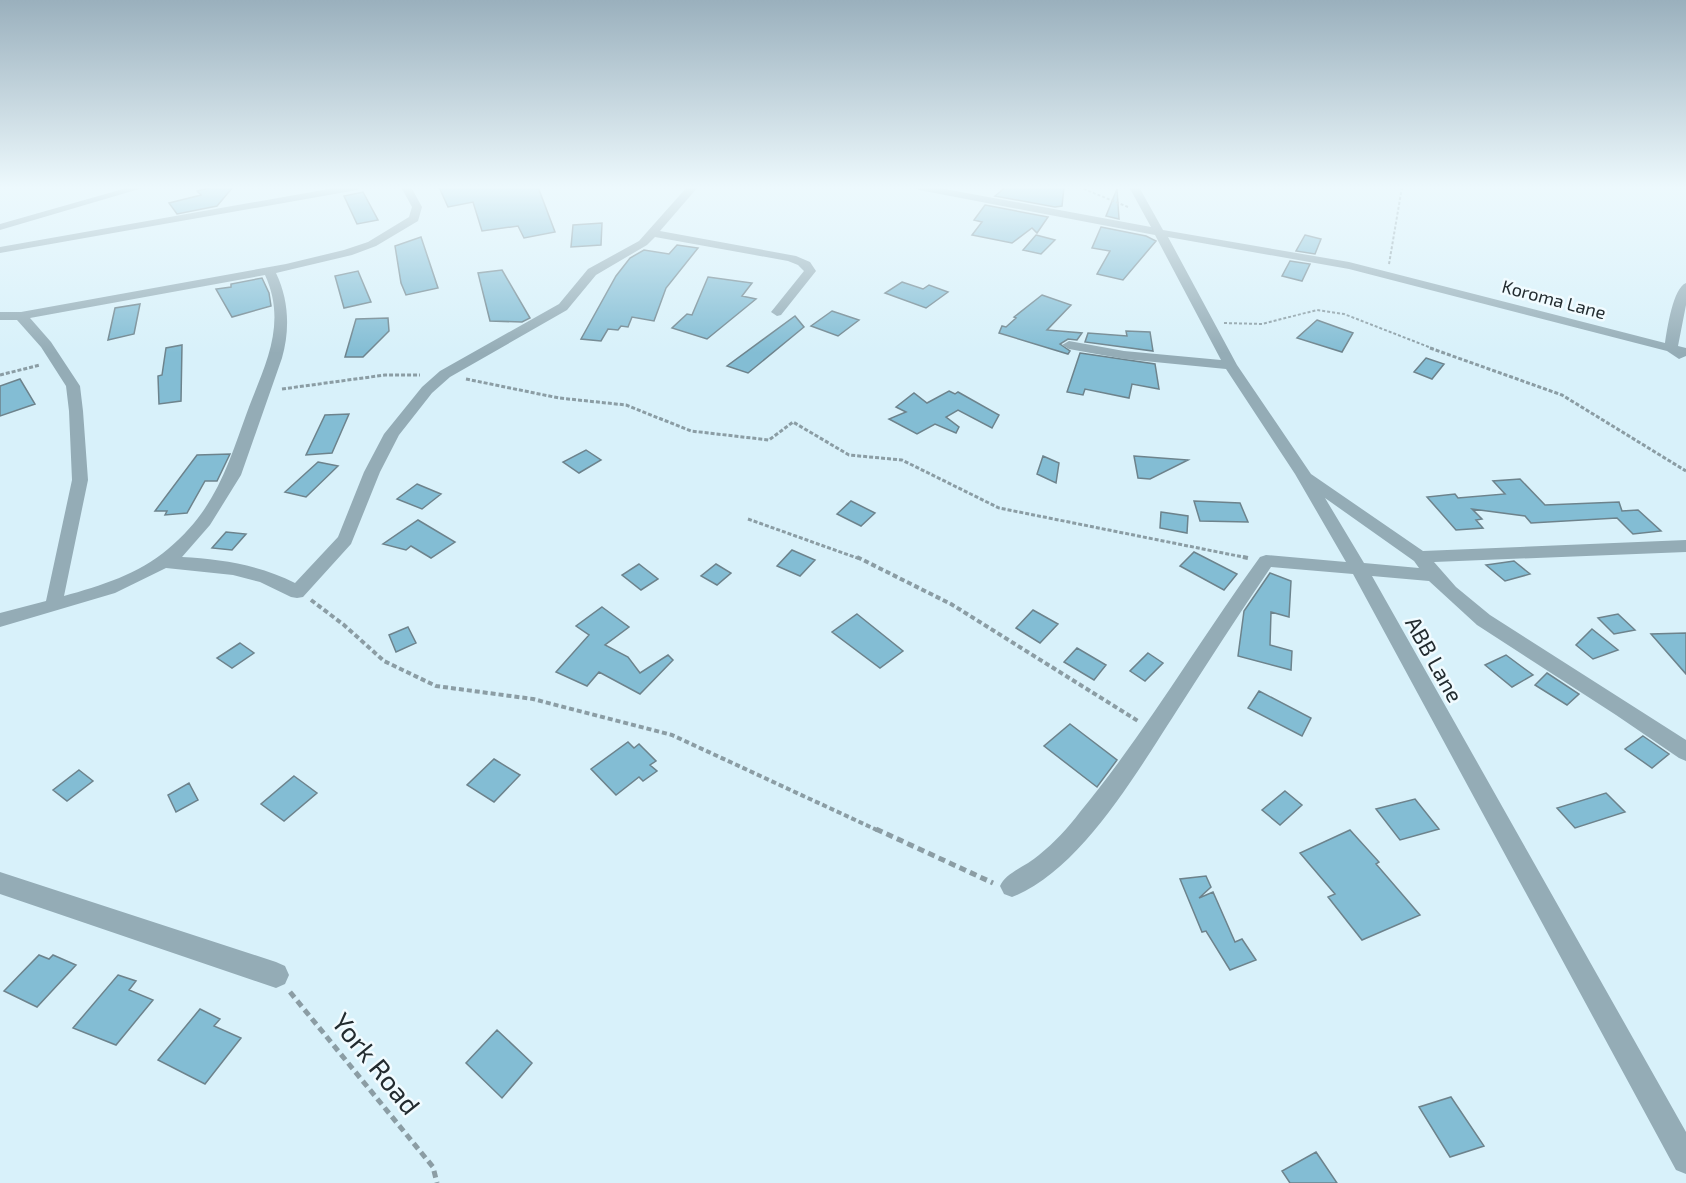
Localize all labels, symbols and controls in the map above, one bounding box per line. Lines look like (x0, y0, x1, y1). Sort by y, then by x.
street label: Koroma Lane (1500, 275, 1608, 323)
street label: ABB Lane (1401, 612, 1469, 706)
street label: York Road (326, 1006, 428, 1120)

